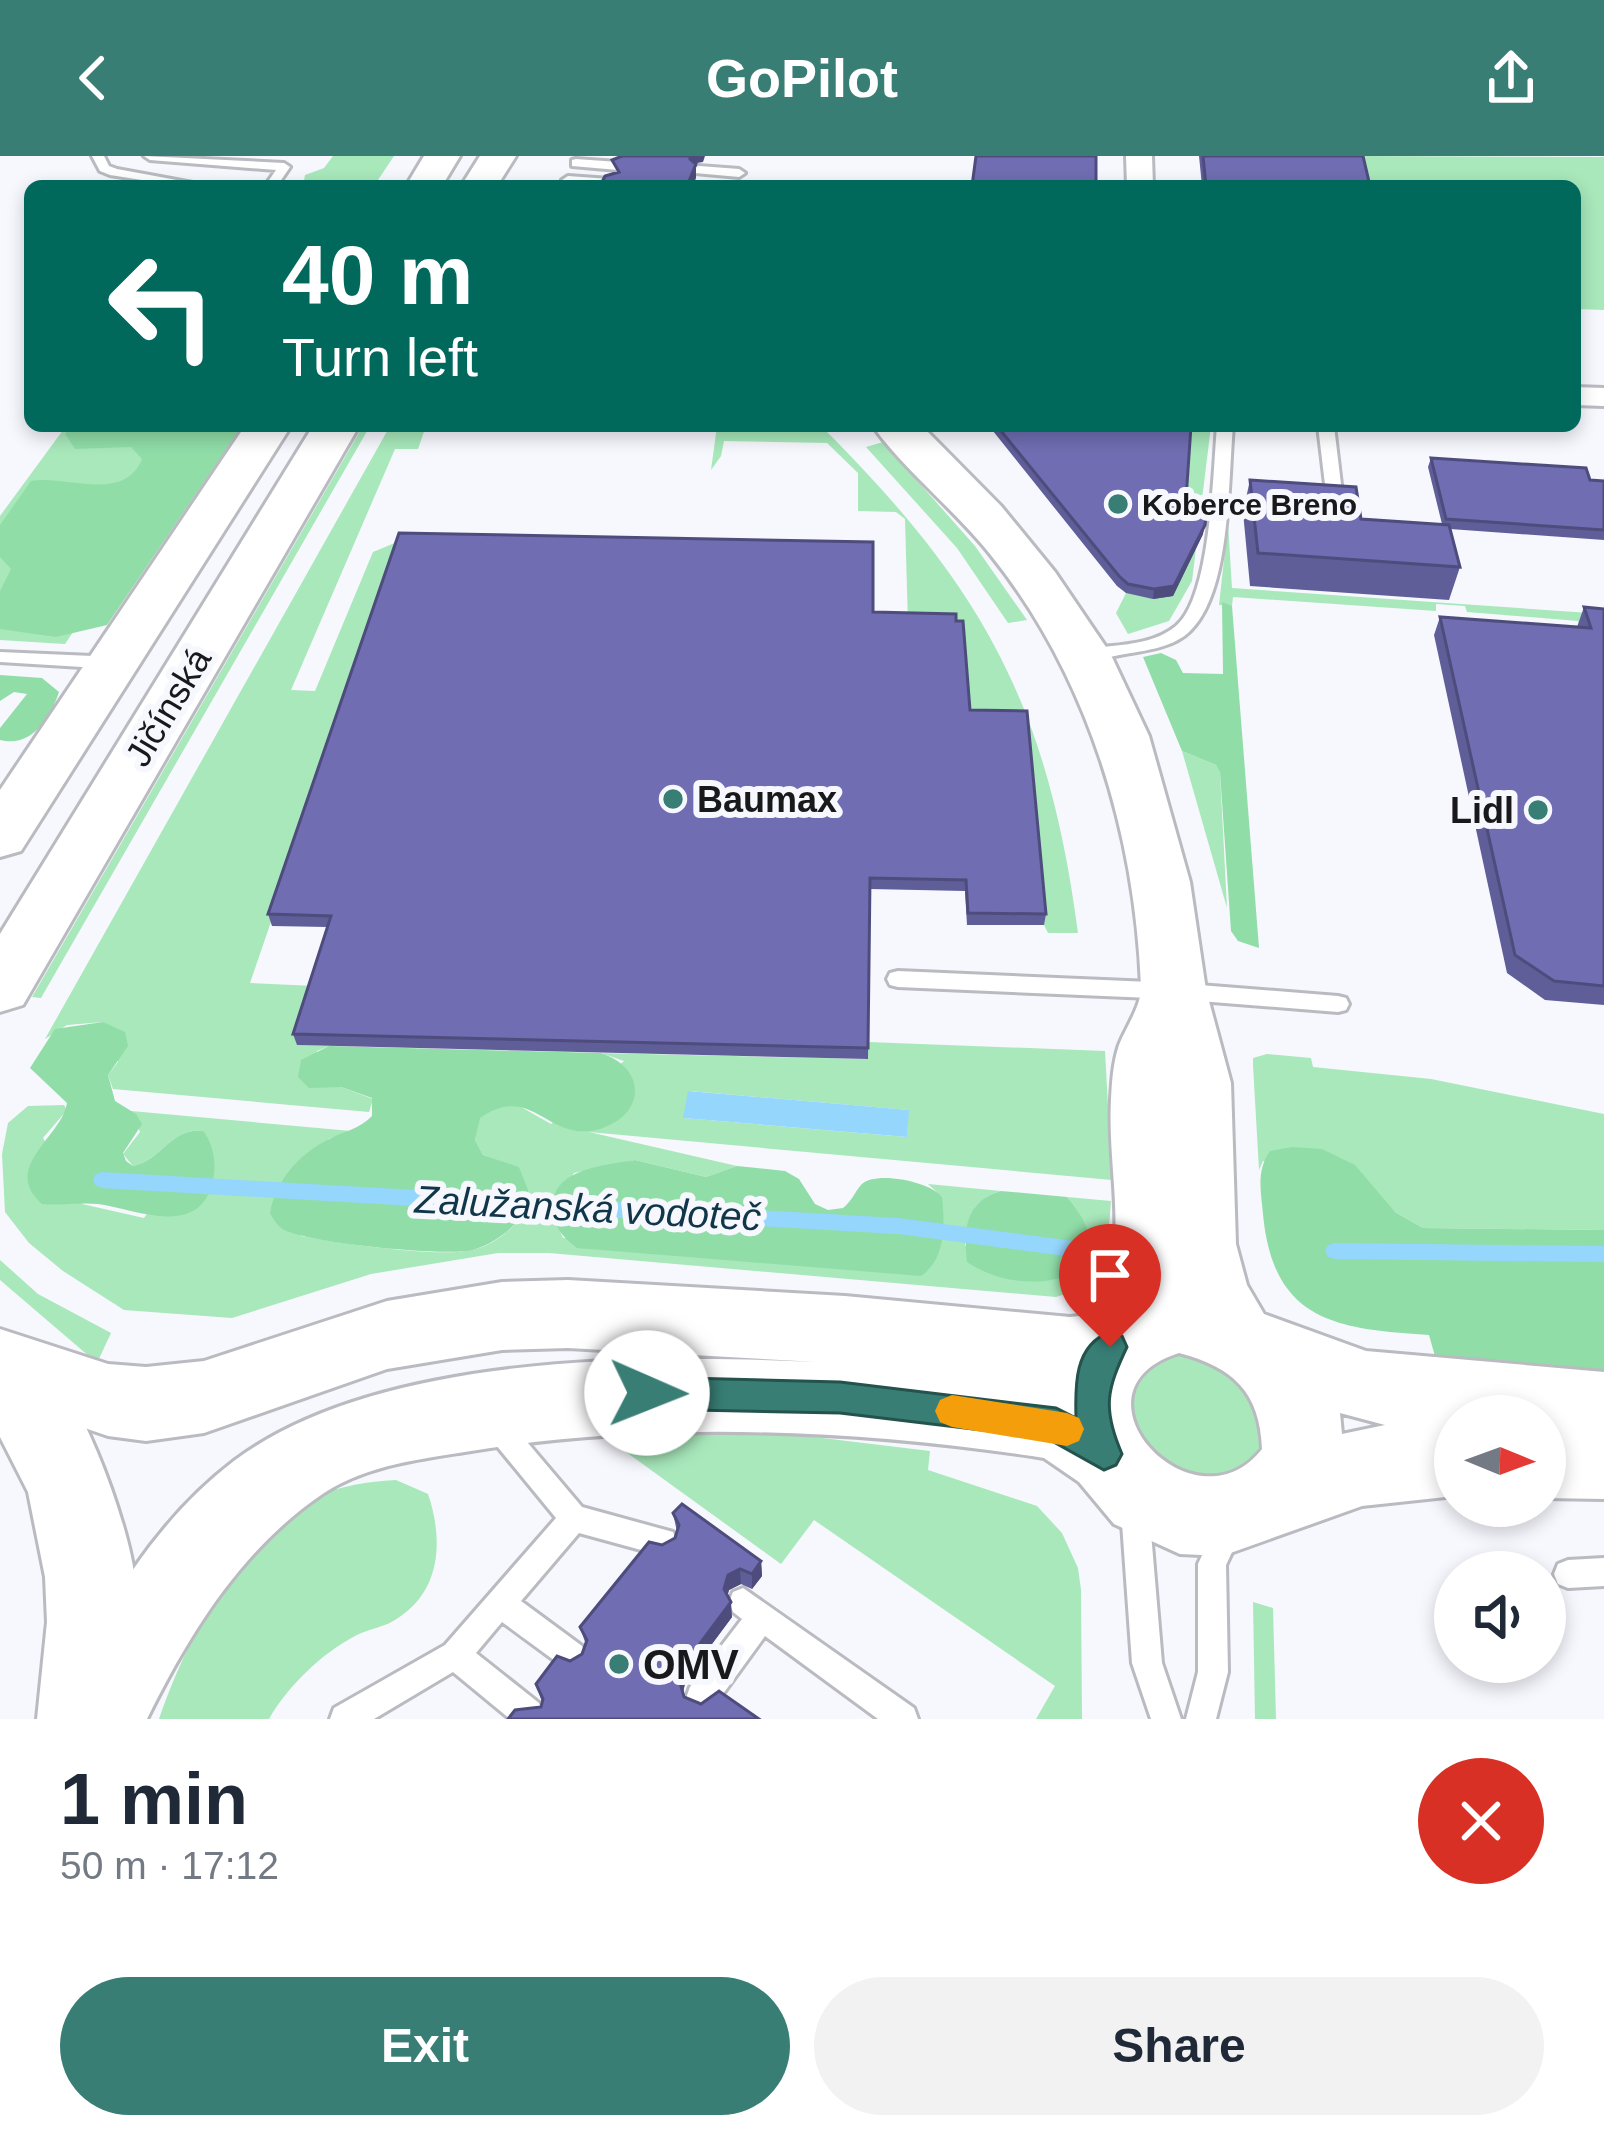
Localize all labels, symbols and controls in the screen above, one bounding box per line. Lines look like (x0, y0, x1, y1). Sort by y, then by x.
icon: back (60, 45, 126, 111)
icon: share (1478, 45, 1544, 111)
text: GoPilot (706, 48, 898, 108)
icon: left (84, 228, 240, 384)
text: 40 m (282, 228, 473, 322)
text: Turn left (282, 327, 478, 387)
place label: Koberce Breno (1142, 488, 1357, 521)
marker: Koberce Breno (1105, 491, 1131, 517)
street label: Jičínská (117, 640, 220, 773)
place label: Baumax (697, 779, 837, 820)
marker: Baumax (660, 786, 686, 812)
place label: Lidl (1450, 790, 1514, 831)
marker: Lidl (1525, 797, 1551, 823)
water label: Zalužanská vodoteč (413, 1177, 763, 1239)
pin (1059, 1224, 1161, 1347)
icon: arrive (1077, 1242, 1143, 1308)
position arrow (584, 1330, 710, 1456)
north arrow (1434, 1395, 1566, 1527)
map controls (1434, 1395, 1566, 1683)
button: sound (1434, 1551, 1566, 1683)
place label: OMV (643, 1641, 739, 1688)
marker: OMV (606, 1651, 632, 1677)
button: close (1418, 1758, 1544, 1884)
text: 1 min (60, 1759, 248, 1839)
text: 50 m · 17:12 (60, 1844, 279, 1887)
button: Exit (60, 1977, 790, 2115)
button: Share (814, 1977, 1544, 2115)

